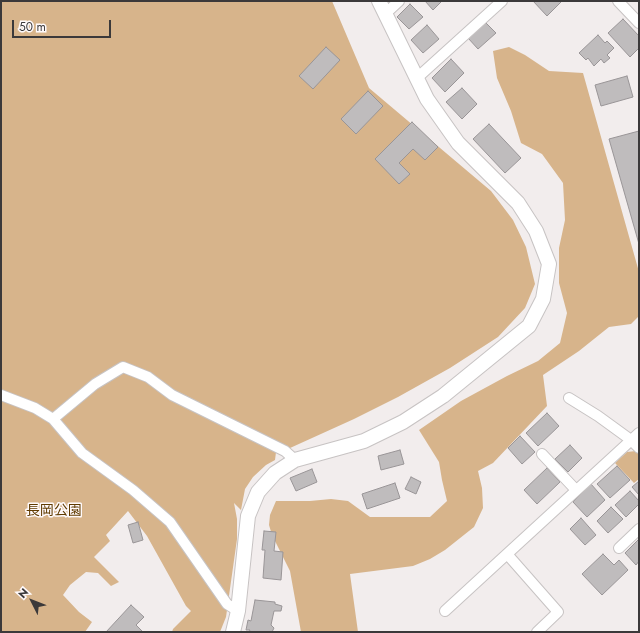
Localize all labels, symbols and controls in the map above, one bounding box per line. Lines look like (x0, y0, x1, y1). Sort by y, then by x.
scale bar (14, 12, 113, 38)
text: 50 m (19, 18, 46, 36)
park label: 長岡公園 (26, 504, 82, 520)
north arrow (12, 581, 52, 621)
text: N (14, 584, 32, 602)

